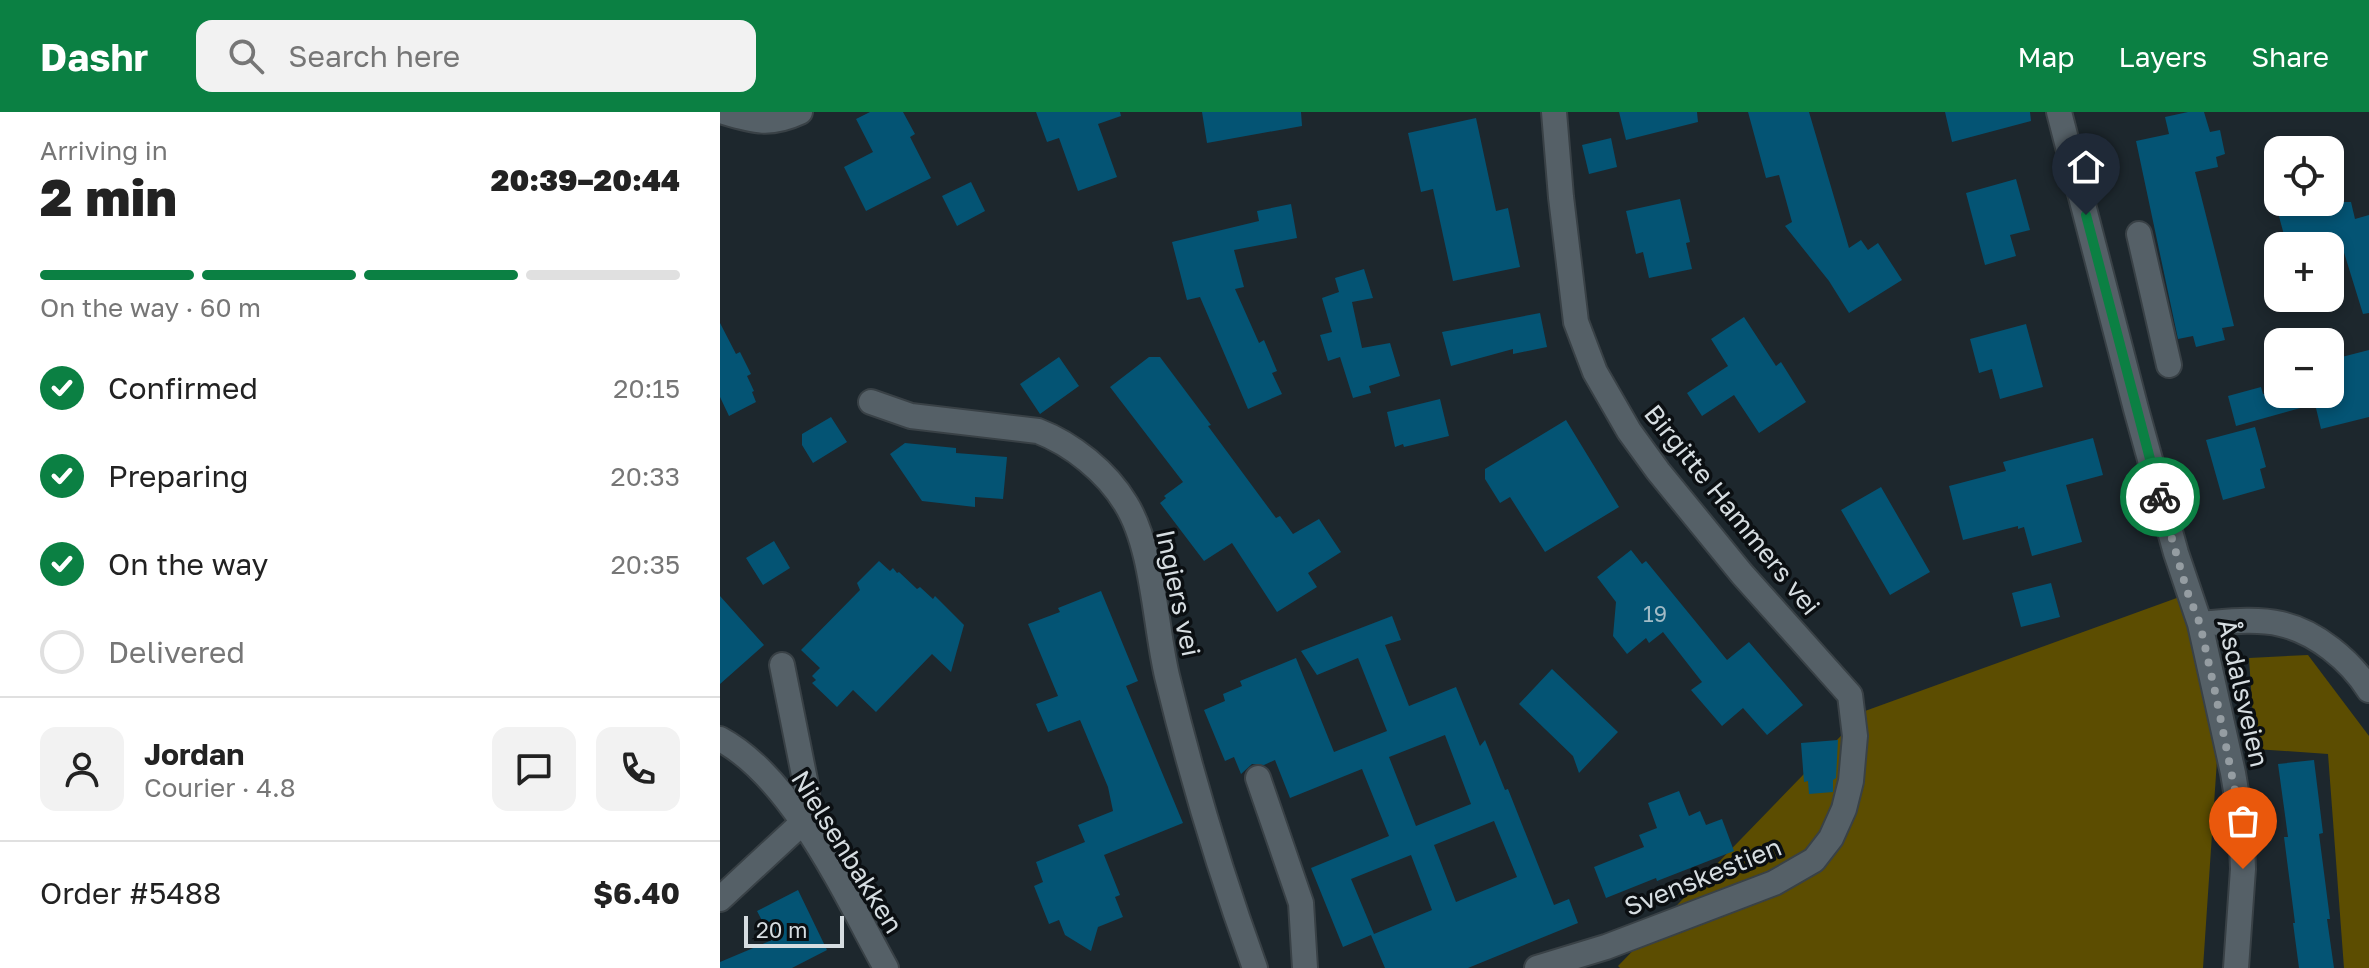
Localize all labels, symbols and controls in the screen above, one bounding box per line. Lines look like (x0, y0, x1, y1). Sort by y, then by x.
search box (196, 20, 756, 92)
text: Dashr (40, 34, 148, 79)
icon: search (224, 34, 268, 78)
text: Search here (288, 38, 460, 74)
text: Map (2017, 40, 2075, 73)
text: Layers (2119, 40, 2207, 73)
text: Share (2251, 40, 2329, 73)
pin (2052, 133, 2120, 215)
text: Arriving in (40, 135, 168, 166)
map controls (2264, 136, 2344, 408)
button: locate (2264, 136, 2344, 216)
icon: home (2064, 145, 2108, 189)
text: 20:39–20:44 (491, 162, 680, 198)
text: 2 min (40, 165, 177, 227)
button: + (2264, 232, 2344, 312)
text: On the way · 60 m (40, 292, 261, 323)
button: − (2264, 328, 2344, 408)
icon: check (40, 366, 84, 410)
text: Confirmed (108, 370, 258, 406)
text: 20:15 (613, 373, 680, 404)
street label: Birgitte Hammers vei (1638, 398, 1827, 621)
icon: check (40, 454, 84, 498)
courier (2120, 457, 2200, 537)
text: Preparing (108, 458, 249, 494)
text: 20:33 (611, 461, 680, 492)
icon: bike (2138, 475, 2182, 519)
street label: Ingiers vei (1150, 527, 1207, 659)
icon: check (40, 542, 84, 586)
text: On the way (108, 546, 268, 582)
text: 20:35 (611, 549, 680, 580)
house number: 19 (1643, 600, 1667, 627)
street label: Åsdalsveien (2211, 616, 2276, 770)
text: Delivered (108, 634, 245, 670)
button: person (40, 727, 124, 811)
button: chat (492, 727, 576, 811)
button: phone (596, 727, 680, 811)
text: Jordan (144, 736, 244, 772)
street label: Nielsenbakken (785, 765, 910, 939)
text: Courier · 4.8 (144, 772, 296, 803)
pin (2209, 787, 2277, 869)
icon: bag (2221, 799, 2265, 843)
street label: Svenskestien (1620, 831, 1786, 922)
text: Order #5488 (40, 875, 221, 911)
text: $6.40 (593, 875, 680, 911)
scale bar (744, 912, 844, 948)
text: 20 m (756, 916, 807, 943)

